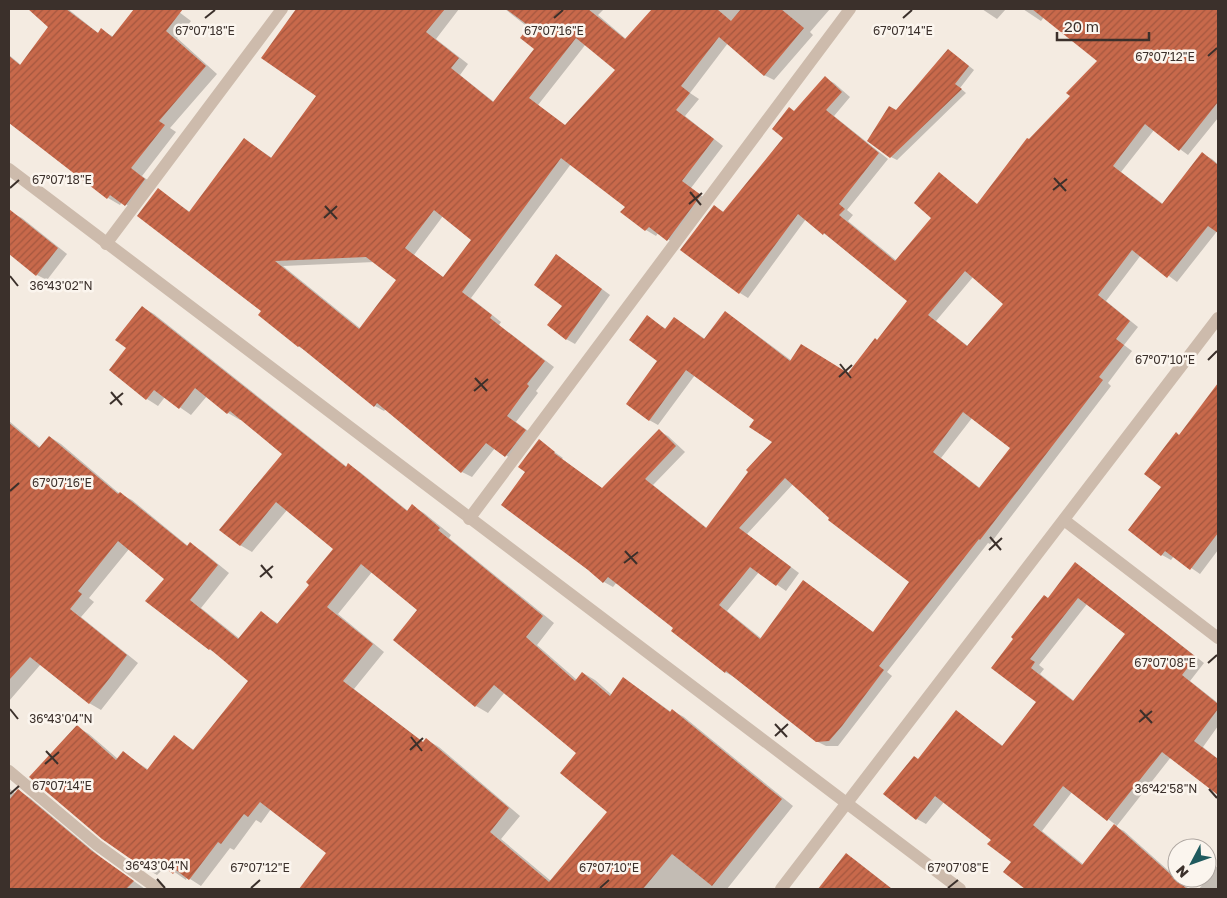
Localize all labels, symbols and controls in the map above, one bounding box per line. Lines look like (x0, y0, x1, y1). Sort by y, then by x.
scale bar (1057, 10, 1150, 42)
text: 20 m (1064, 17, 1099, 35)
text: 67°07'18"E (175, 23, 235, 38)
text: 67°07'16"E (524, 23, 584, 38)
text: 67°07'14"E (873, 23, 933, 38)
text: 67°07'12"E (1135, 49, 1195, 64)
text: 67°07'18"E (32, 172, 92, 187)
text: 36°43'02"N (29, 278, 93, 293)
text: 67°07'10"E (1135, 352, 1195, 367)
text: 67°07'16"E (32, 475, 92, 490)
text: 67°07'08"E (1134, 655, 1196, 670)
text: 36°43'04"N (29, 711, 93, 726)
text: 67°07'14"E (32, 778, 92, 793)
text: 36°42'58"N (1135, 781, 1197, 796)
north arrow (1167, 838, 1217, 888)
text: 36°43'04"N (125, 858, 189, 873)
text: 67°07'12"E (230, 860, 290, 875)
text: 67°07'10"E (579, 860, 639, 875)
text: 67°07'08"E (927, 860, 989, 875)
text: N (1172, 862, 1192, 881)

